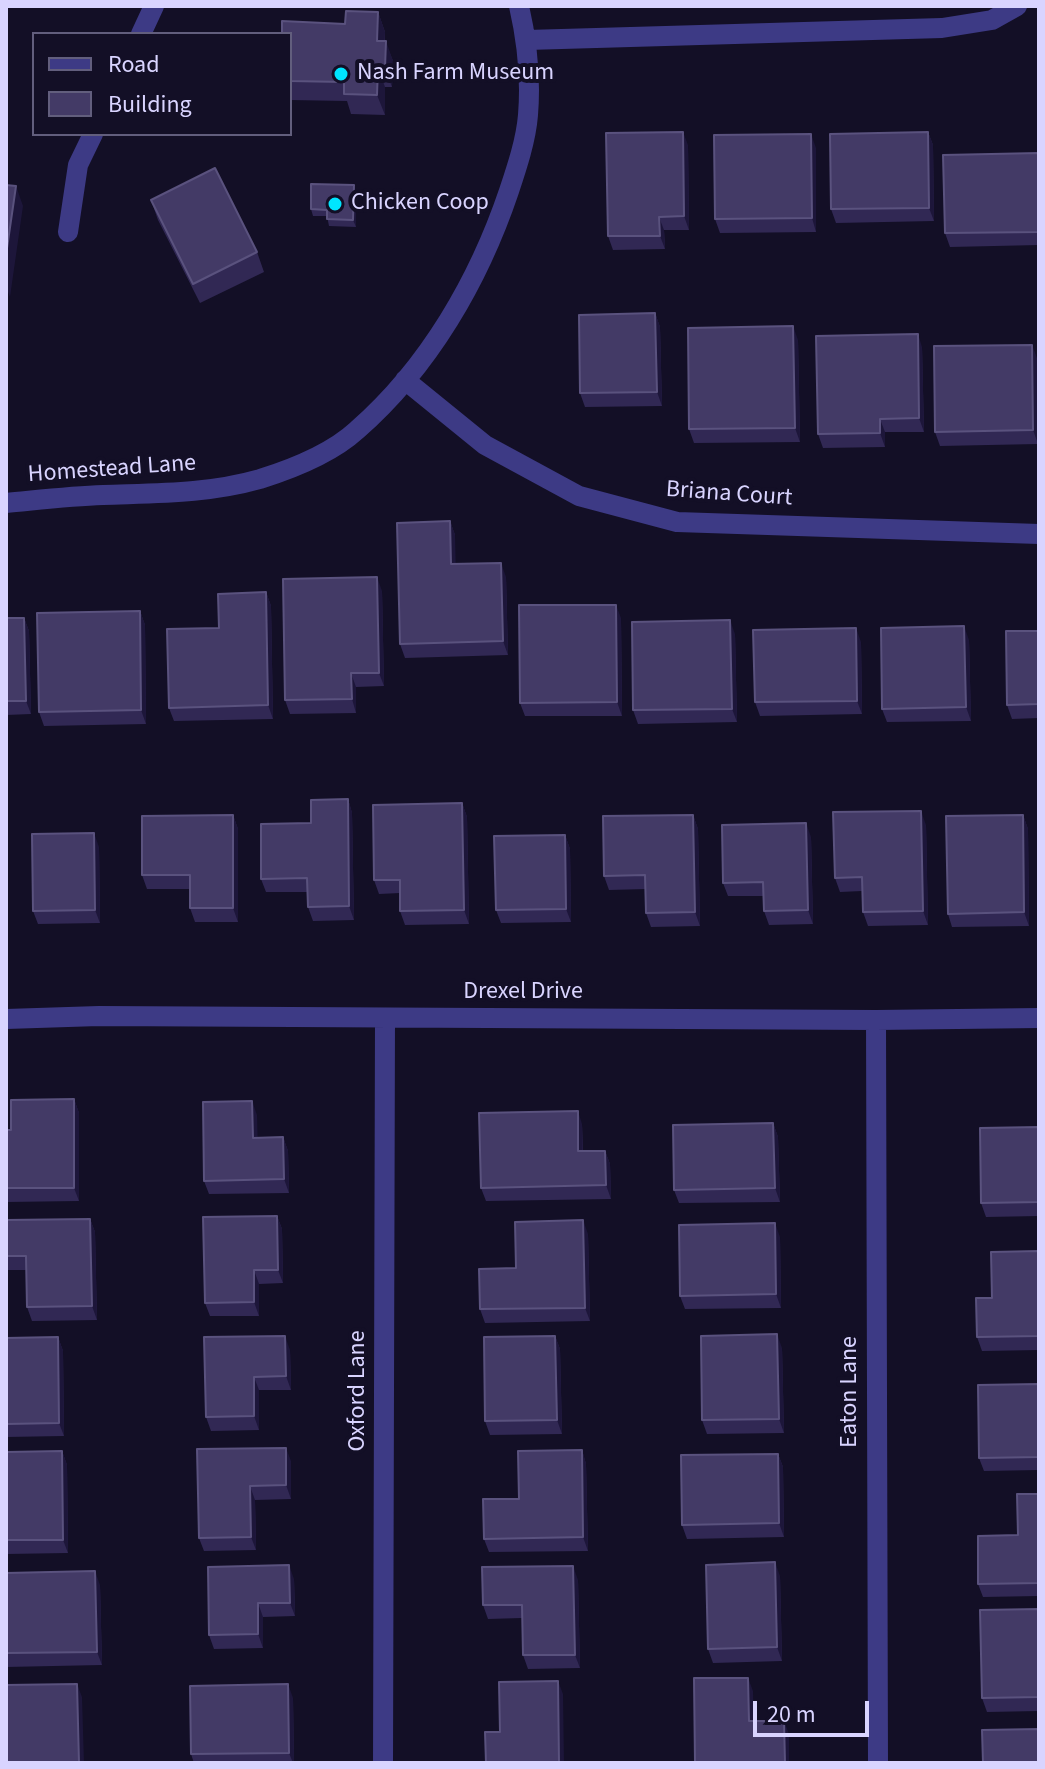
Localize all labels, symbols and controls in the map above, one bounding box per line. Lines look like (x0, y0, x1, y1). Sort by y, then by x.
legend (32, 32, 292, 136)
text: Road (108, 47, 160, 82)
place label: Nash Farm Museum (357, 60, 554, 88)
marker: Nash Farm Museum (332, 65, 350, 83)
text: Building (108, 87, 192, 122)
place label: Chicken Coop (351, 190, 489, 218)
marker: Chicken Coop (326, 195, 344, 213)
street label: Homestead Lane (27, 450, 197, 490)
street label: Briana Court (665, 476, 793, 514)
street label: Drexel Drive (463, 979, 583, 1007)
street label: Oxford Lane (345, 1330, 373, 1452)
street label: Eaton Lane (837, 1336, 865, 1448)
scale bar (757, 1685, 873, 1735)
text: 20 m (767, 1697, 816, 1732)

